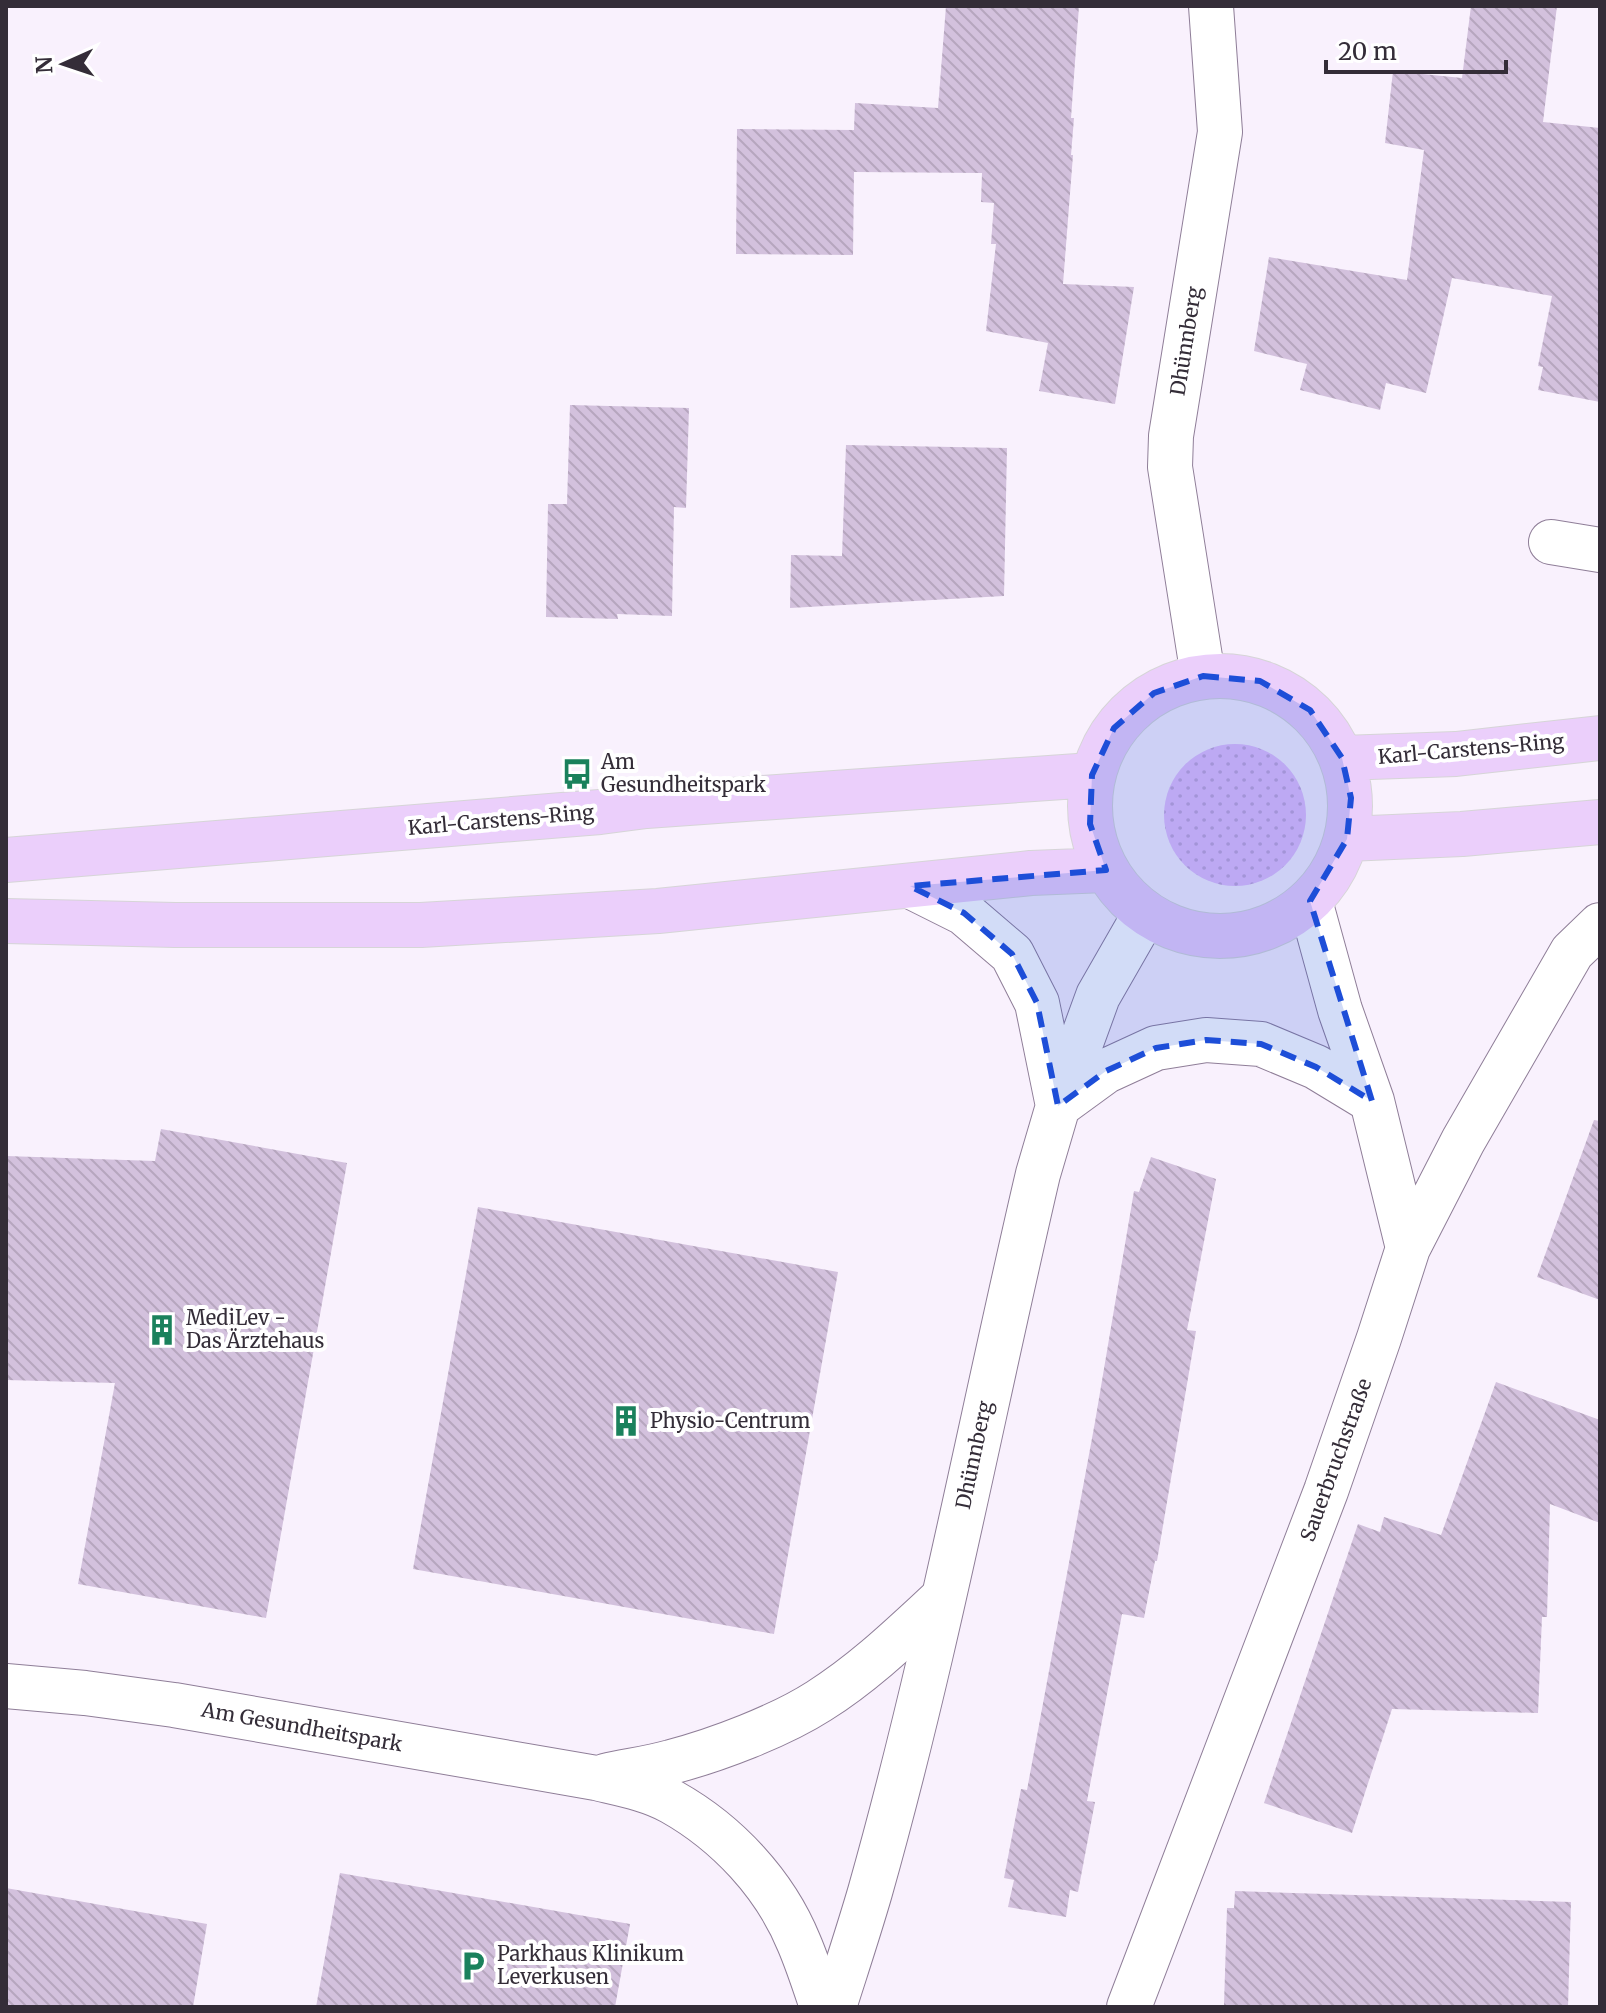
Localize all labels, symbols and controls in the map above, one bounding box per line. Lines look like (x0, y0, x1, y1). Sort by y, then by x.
north arrow (24, 24, 104, 104)
scale bar (1326, 24, 1506, 74)
text: 20 m (1338, 36, 1397, 67)
text: N (30, 55, 58, 74)
street label: Dhünnberg (1165, 285, 1206, 397)
street label: Karl-Carstens-Ring (1377, 728, 1565, 769)
place label: Am Gesundheitspark (600, 749, 766, 797)
bus stop icon: Am Gesundheitspark (560, 757, 594, 791)
street label: Karl-Carstens-Ring (407, 799, 595, 840)
place label: MediLev - Das Ärztehaus (186, 1305, 324, 1353)
building icon: MediLev - Das Ärztehaus (145, 1313, 179, 1347)
street label: Sauerbruchstraße (1294, 1375, 1377, 1545)
street label: Dhünnberg (950, 1399, 997, 1511)
building icon: Physio-Centrum (609, 1404, 643, 1438)
place label: Physio-Centrum (650, 1408, 810, 1433)
street label: Am Gesundheitspark (199, 1696, 405, 1757)
place label: Parkhaus Klinikum Leverkusen (497, 1941, 684, 1989)
parking icon: Parkhaus Klinikum Leverkusen (456, 1949, 490, 1983)

